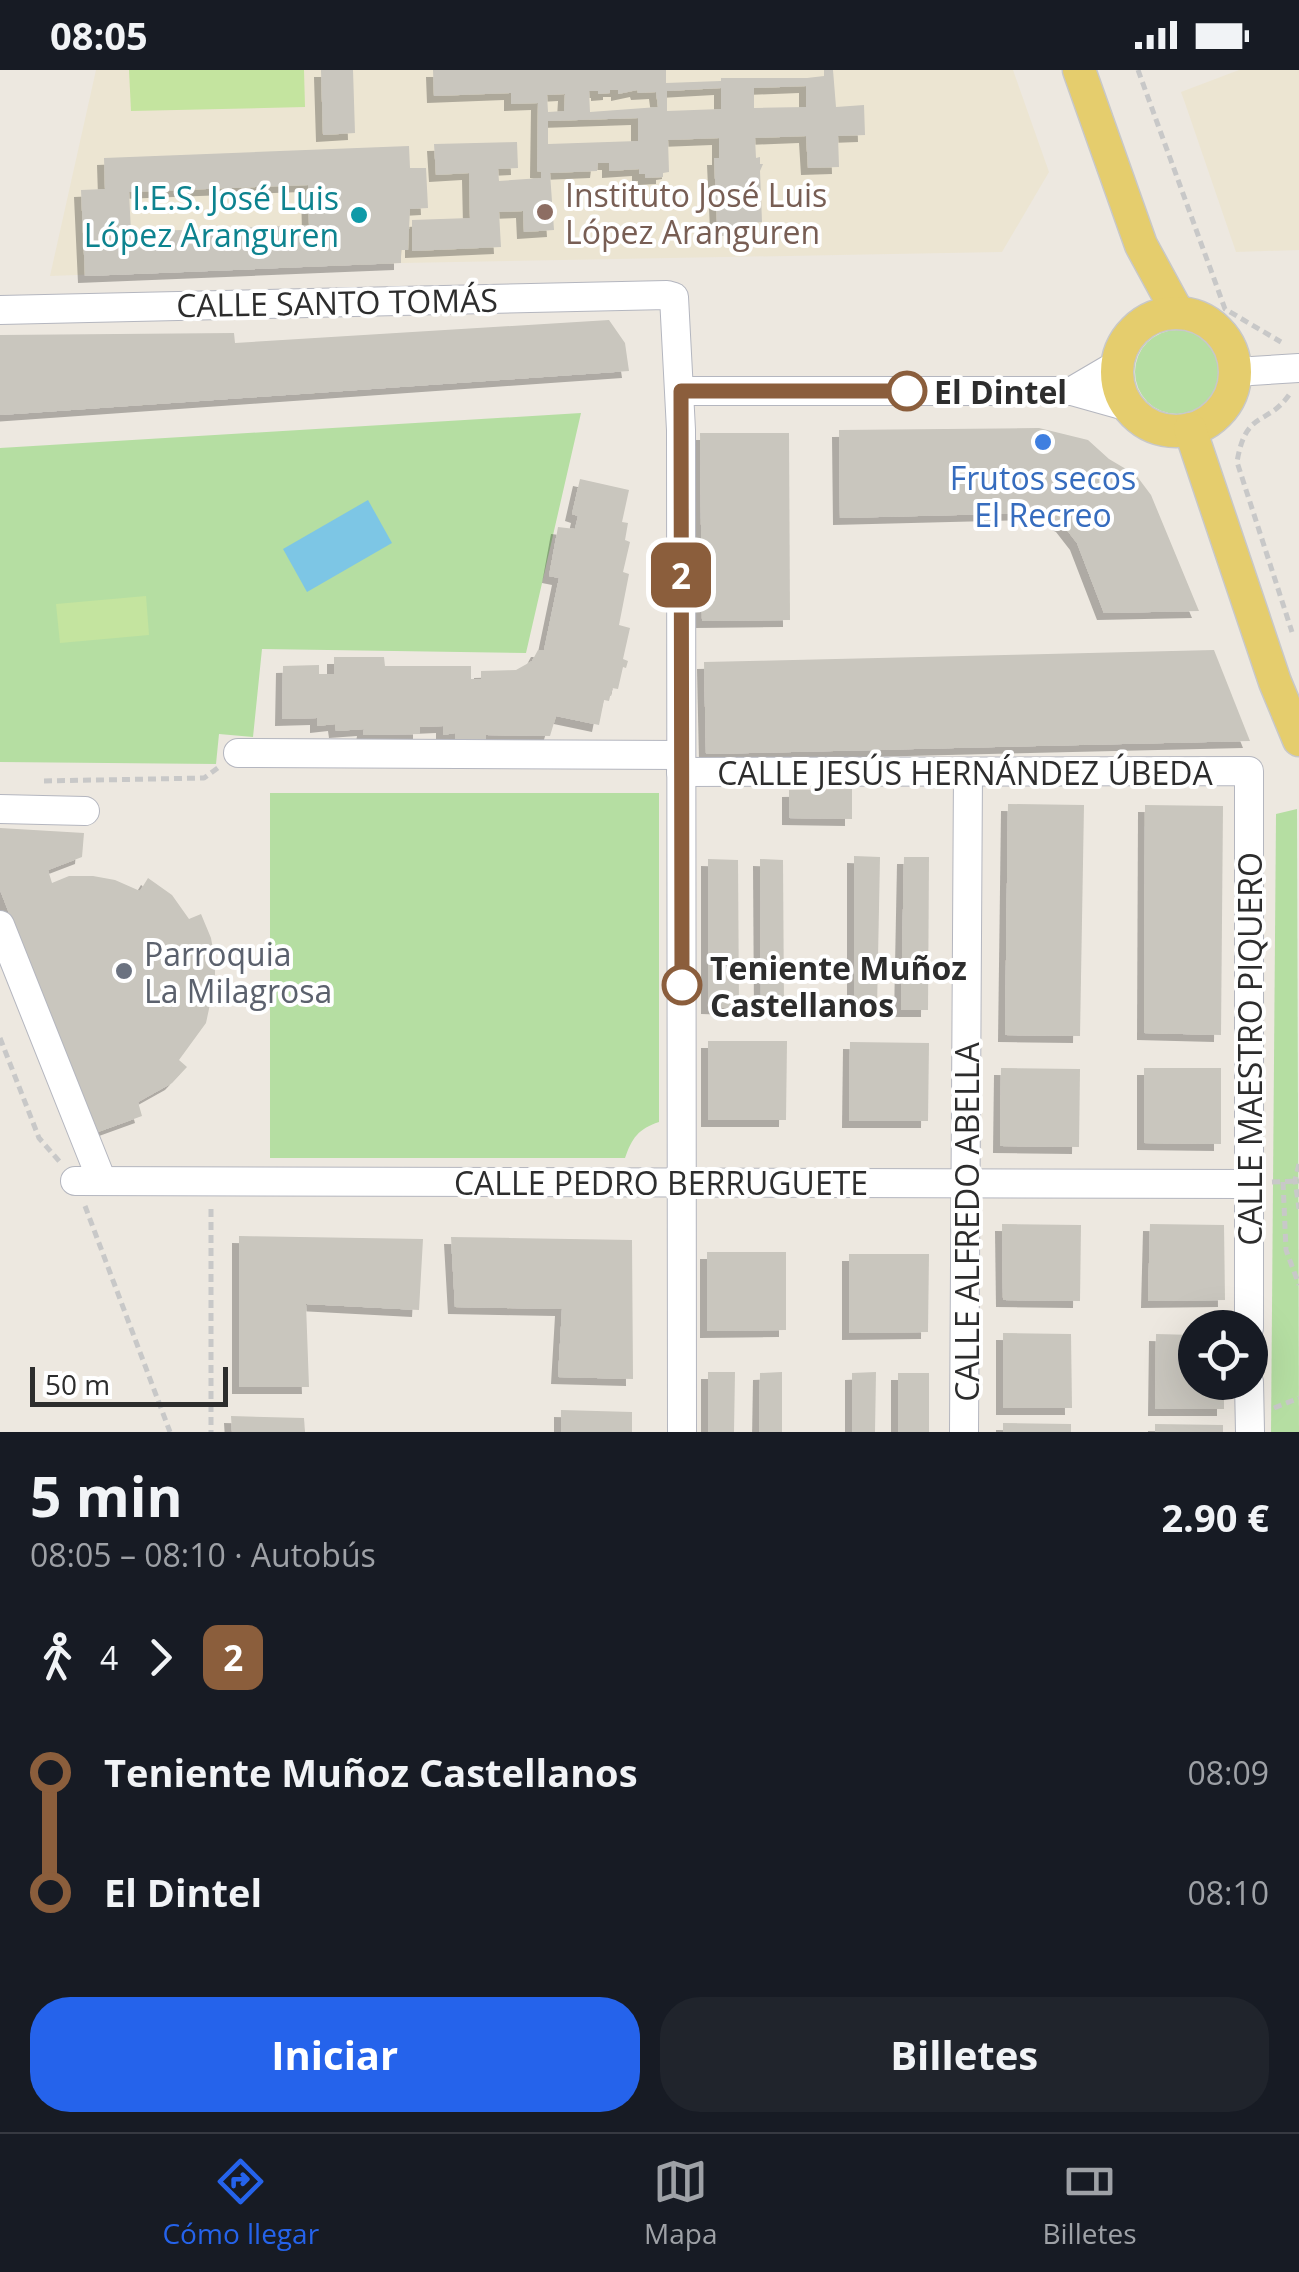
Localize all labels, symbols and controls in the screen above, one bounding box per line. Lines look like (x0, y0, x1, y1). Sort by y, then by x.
text: 08:05 (50, 9, 148, 61)
place label: Instituto José Luis López Aranguren (565, 173, 827, 253)
place label: I.E.S. José Luis López Aranguren (84, 176, 339, 256)
marker: Instituto José Luis López Aranguren (534, 201, 556, 223)
marker: I.E.S. José Luis López Aranguren (348, 204, 370, 226)
street label: CALLE SANTO TOMÁS (176, 278, 498, 326)
place label: El Dintel (934, 370, 1067, 413)
marker: El Dintel (888, 372, 926, 410)
marker: Frutos secos El Recreo (1032, 431, 1054, 453)
place label: Frutos secos El Recreo (950, 456, 1136, 536)
line badge: 2 (648, 542, 714, 608)
text: 2 (671, 552, 691, 599)
street label: CALLE JESÚS HERNÁNDEZ ÚBEDA (717, 751, 1213, 794)
street label: CALLE MAESTRO PIQUERO (1228, 852, 1271, 1246)
place label: Parroquia La Milagrosa (144, 932, 332, 1012)
place label: Teniente Muñoz Castellanos (710, 946, 967, 1026)
marker: Parroquia La Milagrosa (113, 960, 135, 982)
marker: Teniente Muñoz Castellanos (663, 966, 701, 1004)
street label: CALLE ALFREDO ABELLA (945, 1041, 988, 1402)
street label: CALLE PEDRO BERRUGUETE (454, 1161, 868, 1204)
map controls (1178, 1310, 1268, 1400)
button: locate (1178, 1310, 1268, 1400)
scale bar (30, 1362, 228, 1406)
text: 50 m (45, 1365, 110, 1403)
text: 5 min (30, 1458, 183, 1533)
text: 2.90 € (1161, 1491, 1269, 1543)
text: 08:05 – 08:10 · Autobús (30, 1533, 376, 1576)
icon: walk (30, 1630, 85, 1685)
icon: forward (133, 1630, 188, 1685)
text: 2 (223, 1634, 243, 1681)
text: 4 (100, 1636, 118, 1679)
text: Teniente Muñoz Castellanos (104, 1746, 638, 1798)
text: 08:09 (1187, 1751, 1269, 1794)
text: El Dintel (104, 1866, 262, 1918)
text: 08:10 (1187, 1871, 1269, 1914)
button: Iniciar (30, 1997, 640, 2112)
button: Billetes (660, 1997, 1269, 2112)
tab: Cómo llegar (162, 2154, 319, 2252)
tab: Mapa (644, 2154, 717, 2252)
tab: Billetes (1042, 2154, 1137, 2252)

